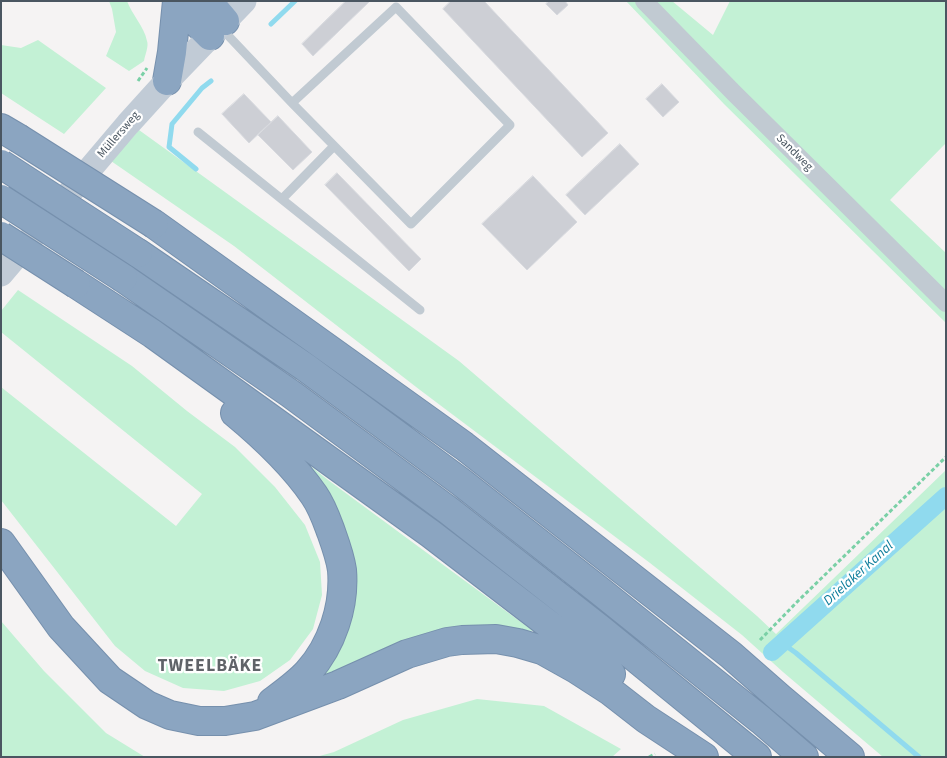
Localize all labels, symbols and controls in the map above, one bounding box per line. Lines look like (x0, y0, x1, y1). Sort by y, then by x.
street label: Müllersweg (95, 109, 143, 161)
street label: Sandweg (773, 132, 815, 174)
water label: Drielaker Kanal (821, 538, 897, 610)
district label: TWEELBÄKE (156, 656, 264, 678)

